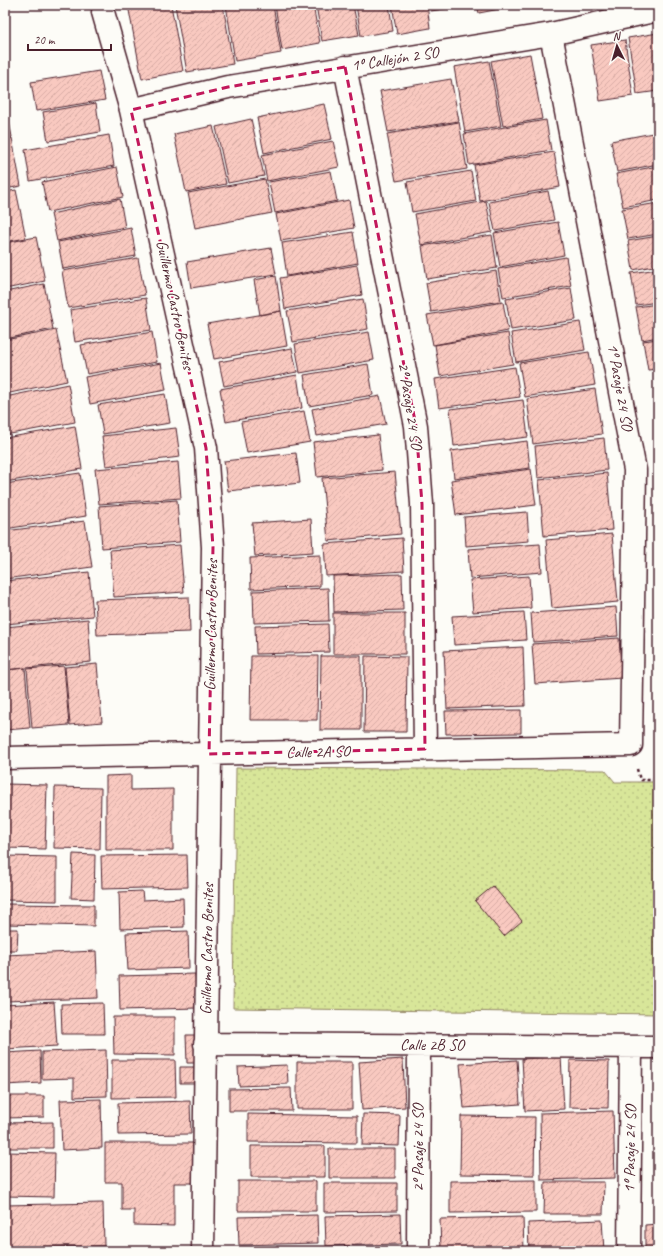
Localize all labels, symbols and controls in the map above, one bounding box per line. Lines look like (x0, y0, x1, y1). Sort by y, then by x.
scale bar (28, 26, 111, 52)
north arrow (597, 26, 637, 66)
text: N (612, 29, 622, 43)
text: 20 m (34, 32, 56, 48)
street label: 1º Callejón 2 SO (350, 42, 442, 76)
street label: Guillermo Castro Benites (152, 239, 199, 373)
street label: 1º Pasaje 24 SO (603, 342, 638, 434)
street label: 2º Pasaje 24 SO (393, 361, 427, 453)
street label: Guillermo Castro Benites (200, 558, 222, 691)
street label: Calle 2A SO (286, 741, 352, 763)
street label: Guillermo Castro Benites (196, 882, 218, 1015)
street label: Calle 2B SO (400, 1035, 466, 1055)
street label: 2º Pasaje 24 SO (408, 1102, 428, 1192)
street label: 1º Pasaje 24 SO (619, 1103, 641, 1193)

